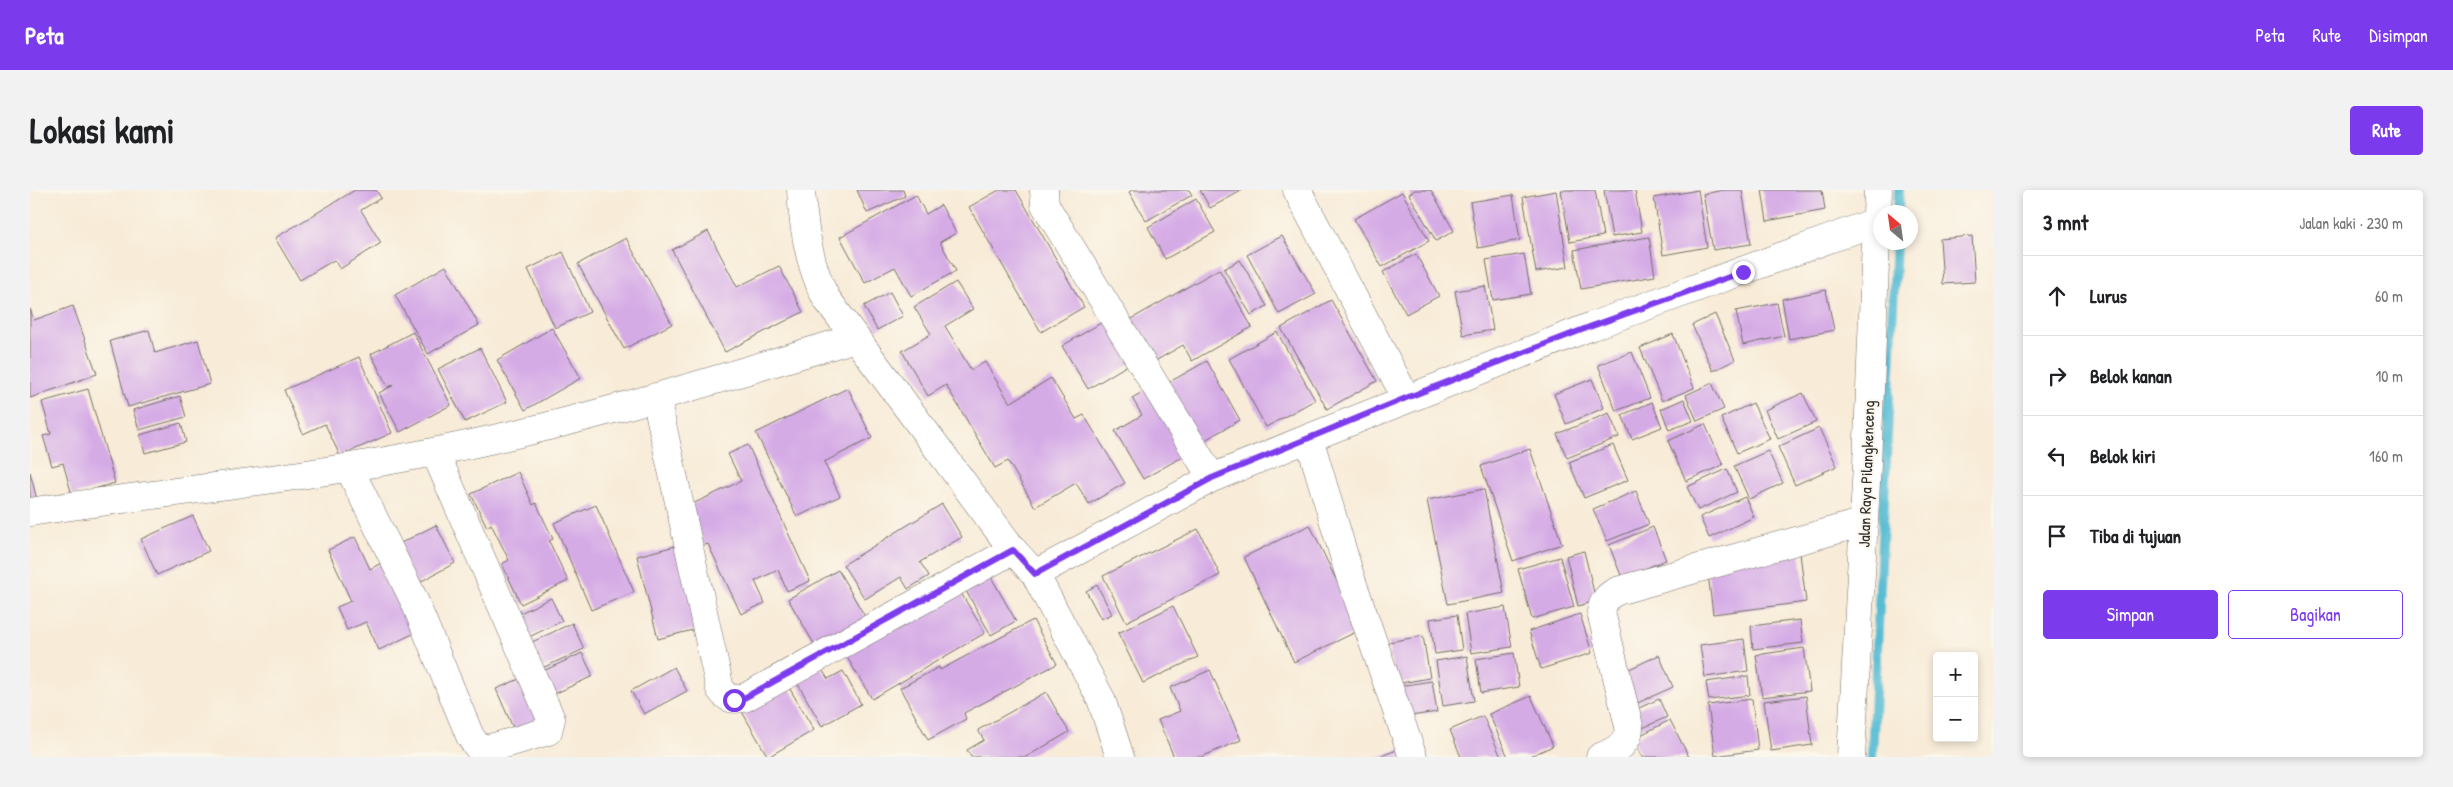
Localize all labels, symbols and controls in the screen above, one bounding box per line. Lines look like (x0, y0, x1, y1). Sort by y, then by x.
text: Peta (25, 19, 64, 51)
text: Peta (2256, 23, 2285, 48)
text: Rute (2313, 23, 2341, 48)
text: Disimpan (2369, 23, 2428, 48)
button: Rute (2350, 106, 2423, 155)
text: Lokasi kami (30, 107, 175, 154)
north arrow (1873, 205, 1918, 250)
text: 3 mnt (2043, 208, 2088, 237)
text: Jalan kaki · 230 m (2299, 212, 2403, 234)
route end (1732, 261, 1755, 284)
icon: ahead (2043, 282, 2071, 310)
text: Lurus (2090, 283, 2127, 309)
text: 60 m (2375, 285, 2403, 307)
icon: right (2043, 362, 2071, 390)
text: Belok kanan (2090, 363, 2172, 389)
text: 10 m (2375, 365, 2403, 387)
street label: Jalan Raya Pilangkenceng (1852, 400, 1880, 548)
icon: left (2043, 442, 2071, 470)
text: Belok kiri (2090, 443, 2156, 469)
text: 160 m (2369, 445, 2403, 467)
icon: arrive (2043, 522, 2071, 550)
text: Tiba di tujuan (2090, 523, 2181, 549)
button: Simpan (2043, 590, 2218, 639)
button: Bagikan (2228, 590, 2403, 639)
map controls (1933, 652, 1978, 742)
button: + (1933, 652, 1978, 697)
route start (723, 689, 746, 712)
button: − (1933, 697, 1978, 742)

